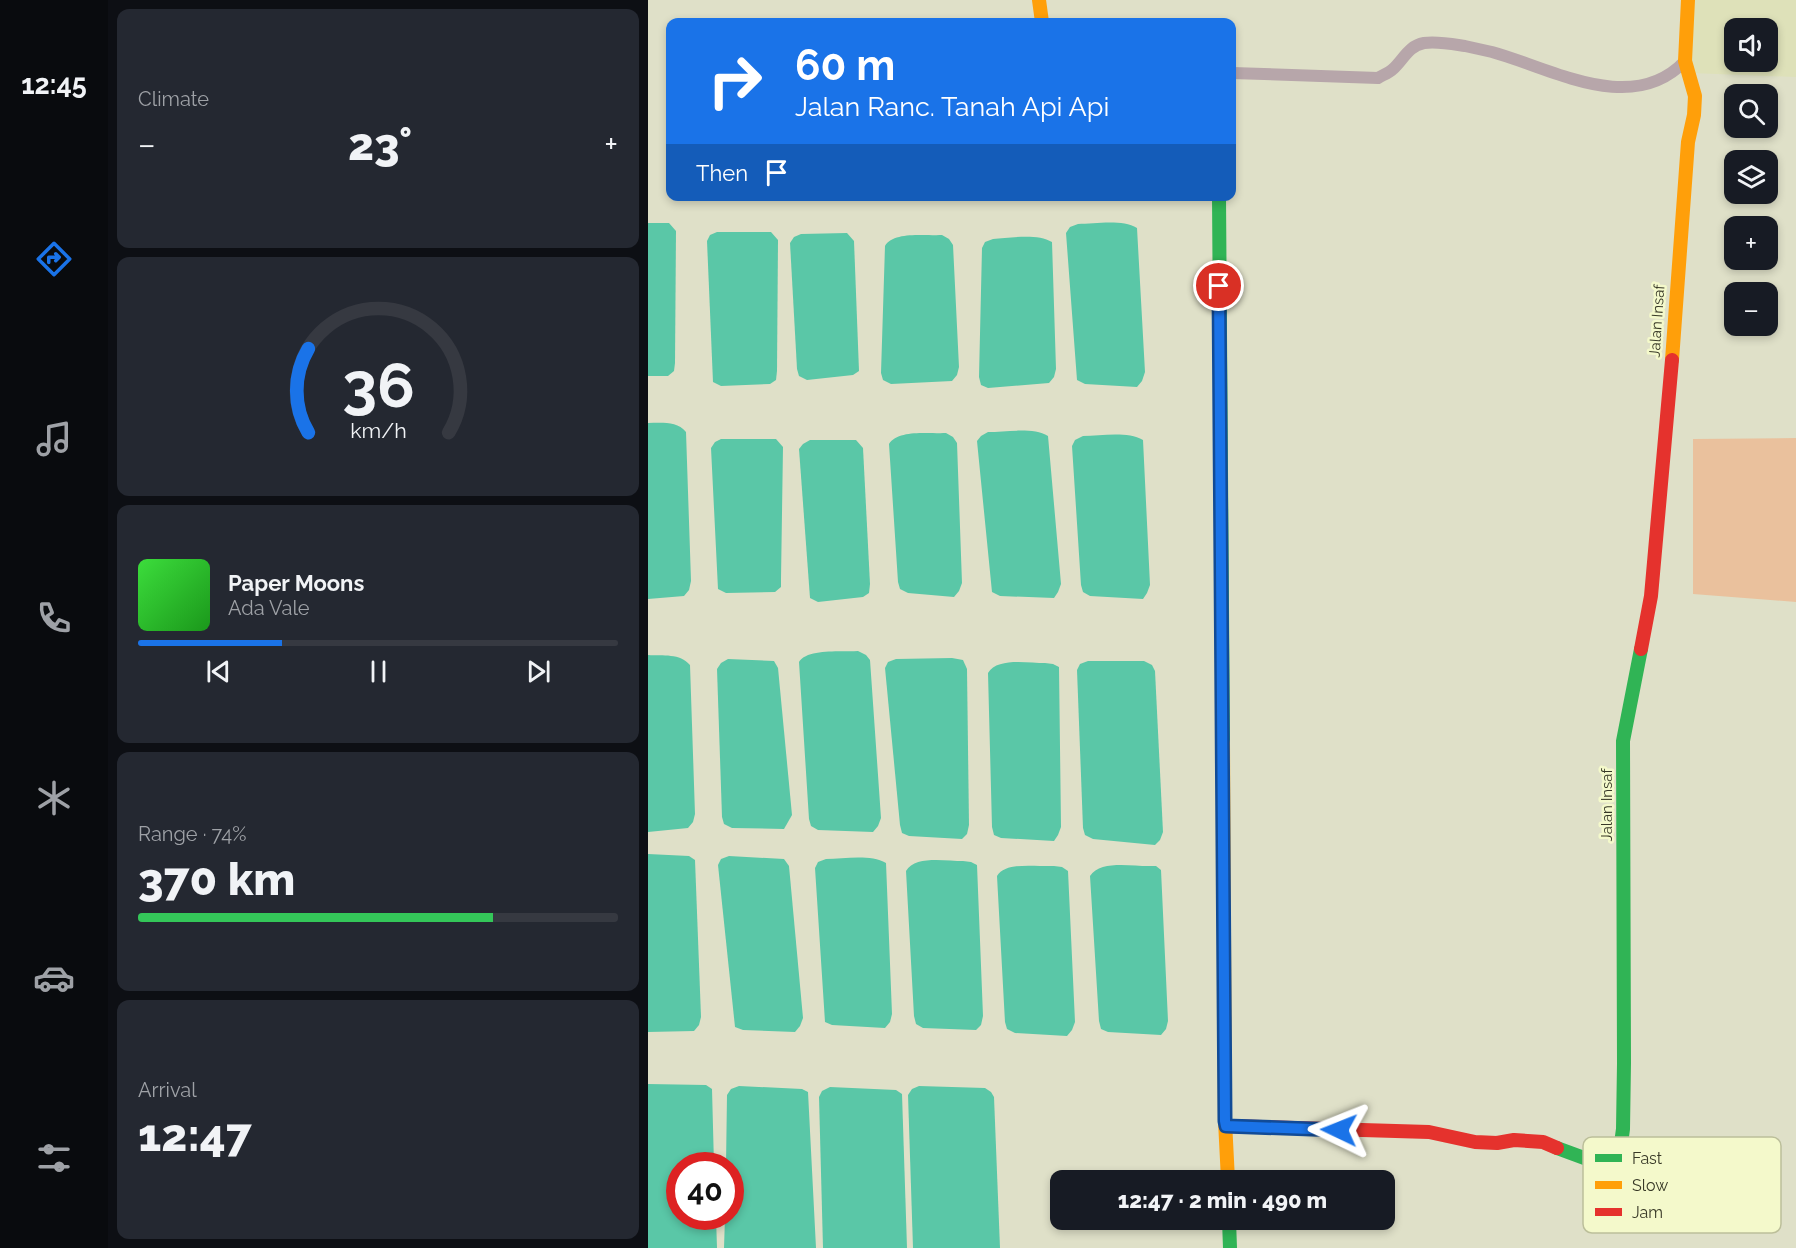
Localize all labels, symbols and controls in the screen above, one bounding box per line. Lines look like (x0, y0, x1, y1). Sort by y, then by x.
map controls (1724, 18, 1778, 336)
button: sound (1724, 18, 1778, 72)
text: 60 m (795, 41, 895, 90)
icon: right (696, 42, 774, 120)
text: 12:45 (21, 69, 87, 100)
button: search (1724, 84, 1778, 138)
text: Climate (138, 87, 209, 111)
text: Jalan Ranc. Tanah Api Api (795, 91, 1109, 122)
text: 23° (348, 118, 412, 171)
text: − (138, 125, 156, 164)
text: + (604, 125, 618, 164)
button: layers (1724, 150, 1778, 204)
icon: arrive (760, 156, 793, 189)
text: Then (696, 160, 748, 186)
button: + (1724, 216, 1778, 270)
icon: directions (33, 238, 75, 280)
pin (1193, 260, 1244, 311)
icon: arrive (1202, 269, 1235, 302)
button: − (1724, 282, 1778, 336)
street label: Jalan Insaf (1645, 283, 1669, 358)
text: 36 (342, 348, 414, 422)
icon: music (33, 418, 75, 460)
text: km/h (350, 419, 406, 444)
text: Paper Moons (228, 570, 364, 596)
text: Ada Vale (228, 596, 310, 620)
icon: phone (33, 597, 75, 639)
icon: previous (202, 655, 235, 688)
icon: pause (362, 655, 395, 688)
icon: next (522, 655, 555, 688)
street label: Jalan Insaf (1598, 768, 1616, 841)
icon: climate (33, 777, 75, 819)
text: Range · 74% (138, 822, 246, 846)
text: 370 km (138, 853, 295, 906)
icon: car (33, 957, 75, 999)
text: Arrival (138, 1078, 197, 1102)
position arrow (1307, 1098, 1371, 1162)
text: 12:47 (138, 1109, 252, 1162)
icon: filters (33, 1137, 75, 1179)
legend (1583, 1137, 1781, 1233)
text: Fast (1632, 1149, 1663, 1168)
speed limit sign: 40 (666, 1152, 744, 1230)
text: Slow (1632, 1176, 1668, 1195)
text: 12:47 · 2 min · 490 m (1118, 1187, 1327, 1213)
text: Jam (1632, 1203, 1663, 1222)

